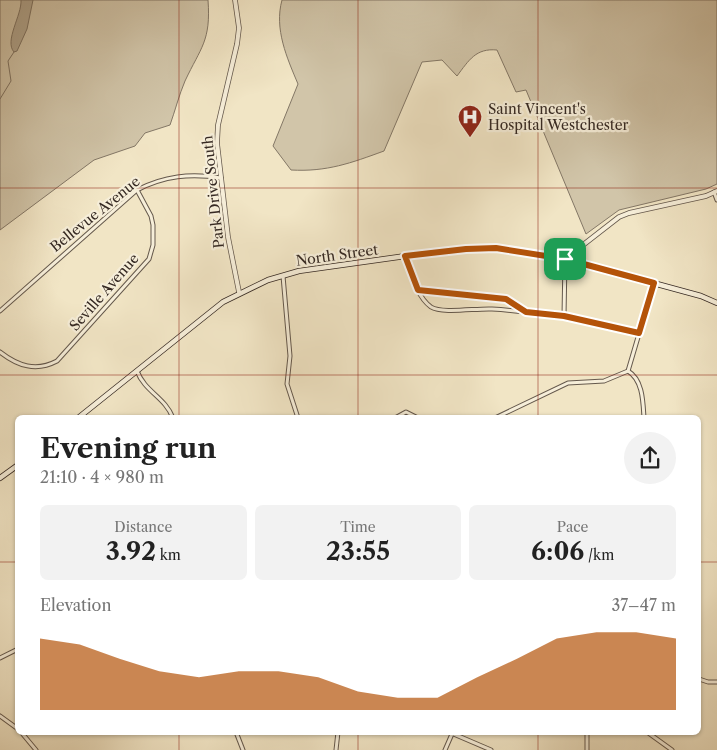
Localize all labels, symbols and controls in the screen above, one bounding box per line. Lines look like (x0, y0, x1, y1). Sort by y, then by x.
place label: Saint Vincent's Hospital Westchester (488, 100, 629, 134)
hospital icon: Saint Vincent's Hospital Westchester (457, 104, 483, 138)
street label: Park Drive South (198, 135, 228, 249)
street label: Bellevue Avenue (46, 172, 144, 256)
pin (544, 238, 586, 280)
street label: North Street (295, 240, 379, 270)
icon: arrive (551, 245, 579, 273)
street label: Seville Avenue (65, 249, 143, 334)
text: Evening run (40, 431, 216, 465)
button: share (624, 432, 676, 484)
text: 21:10 · 4 × 980 m (40, 467, 164, 487)
text: Distance (114, 518, 172, 536)
text: Time (340, 518, 376, 536)
text: Pace (557, 518, 588, 536)
text: 3.92 (106, 536, 156, 567)
text: 23:55 (326, 536, 390, 567)
text: 6:06 (531, 536, 584, 567)
text: km (156, 546, 181, 564)
text: /km (584, 546, 614, 564)
text: Elevation (40, 595, 111, 615)
text: 37–47 m (612, 595, 676, 615)

